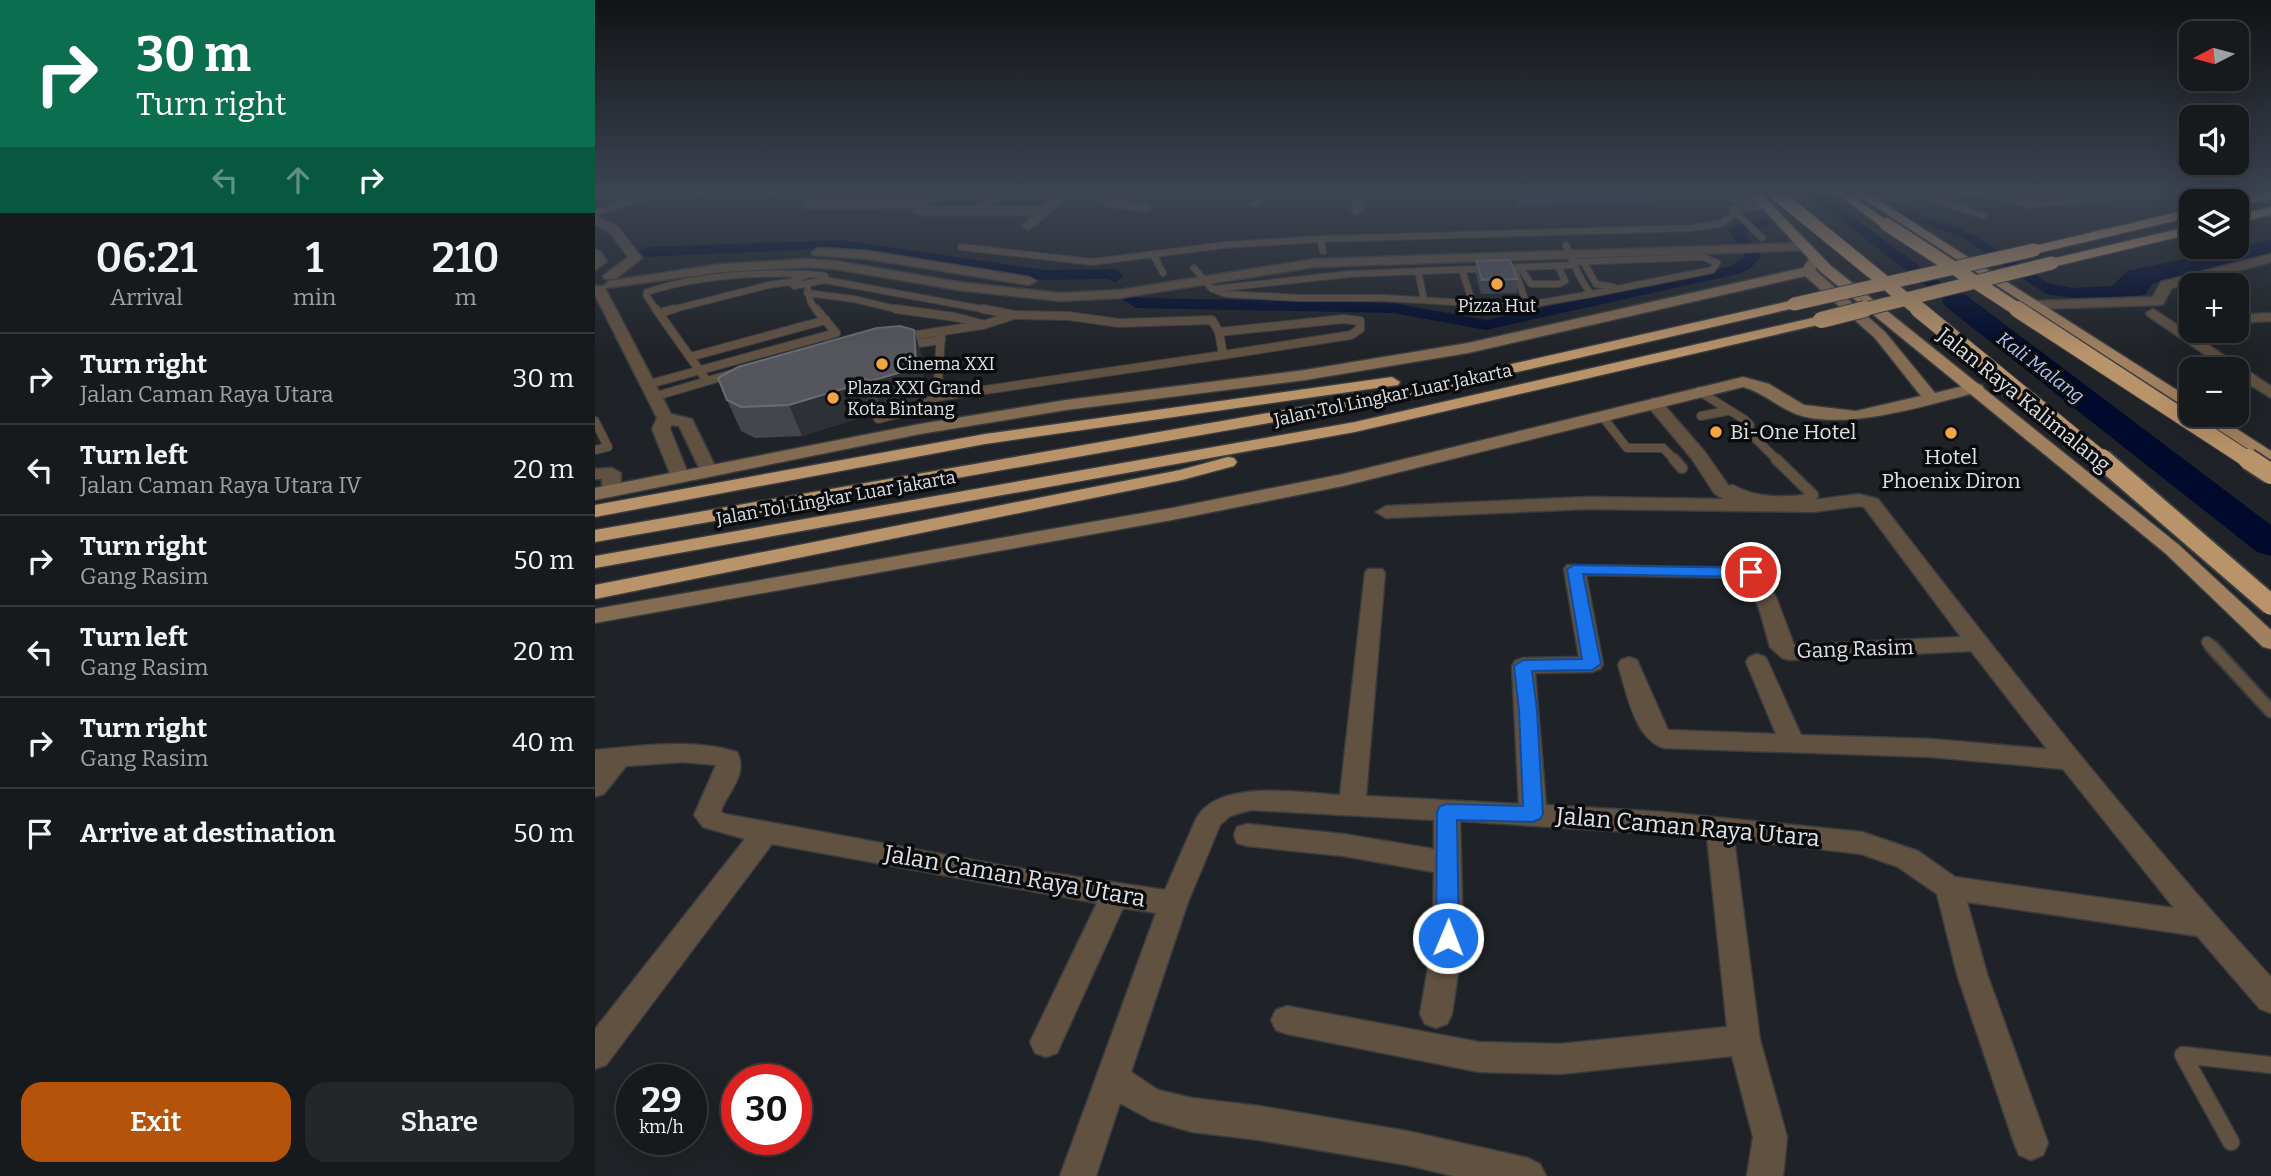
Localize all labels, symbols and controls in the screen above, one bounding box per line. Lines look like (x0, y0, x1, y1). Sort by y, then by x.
north arrow (2179, 21, 2249, 91)
map controls (2179, 21, 2249, 427)
text: 30 m (136, 25, 251, 84)
icon: right (21, 28, 112, 119)
text: Turn right (136, 85, 287, 123)
button: sound (2179, 105, 2249, 175)
icon: left (206, 161, 244, 199)
icon: ahead (279, 161, 317, 199)
icon: right (352, 161, 390, 199)
button: layers (2179, 189, 2249, 259)
text: 06:21 (95, 233, 198, 283)
text: 1 (306, 233, 324, 283)
text: 210 (432, 233, 500, 283)
button: + (2179, 273, 2249, 343)
marker: Pizza Hut (1489, 276, 1505, 292)
text: Arrival (110, 283, 183, 311)
text: min (293, 283, 336, 311)
text: m (455, 283, 477, 311)
place label: Pizza Hut (1458, 295, 1537, 317)
street label: Jalan Raya Kalimalang (1931, 322, 2116, 478)
water label: Kali Malang (1992, 327, 2089, 408)
text: Turn right (80, 349, 207, 380)
place label: Cinema XXI (896, 353, 995, 375)
marker: Cinema XXI (874, 356, 890, 372)
button: − (2179, 357, 2249, 427)
street label: Jalan Tol Lingkar Luar Jakarta (1271, 359, 1514, 431)
icon: right (21, 360, 59, 398)
text: 30 m (513, 363, 574, 394)
place label: Plaza XXI Grand Kota Bintang (847, 377, 981, 420)
text: Jalan Caman Raya Utara (80, 380, 334, 408)
marker: Plaza XXI Grand Kota Bintang (825, 390, 841, 406)
place label: Bi-One Hotel (1730, 419, 1857, 445)
marker: Bi-One Hotel (1708, 424, 1724, 440)
marker: Hotel Phoenix Diron (1943, 425, 1959, 441)
text: Turn left (80, 440, 188, 471)
place label: Hotel Phoenix Diron (1882, 444, 2020, 494)
icon: left (21, 451, 59, 489)
text: 20 m (513, 454, 574, 485)
street label: Jalan Tol Lingkar Luar Jakarta (714, 466, 958, 530)
text: Jalan Caman Raya Utara IV (80, 471, 362, 499)
text: Turn right (80, 531, 207, 562)
icon: right (21, 542, 59, 580)
pin (1721, 542, 1781, 602)
text: 50 m (513, 545, 574, 576)
icon: arrive (1732, 553, 1770, 591)
text: Gang Rasim (80, 562, 208, 590)
text: Turn left (80, 622, 188, 653)
icon: left (21, 633, 59, 671)
street label: Gang Rasim (1796, 634, 1914, 664)
text: 20 m (513, 636, 574, 667)
text: Gang Rasim (80, 653, 208, 681)
text: Turn right (80, 713, 207, 744)
icon: right (21, 724, 59, 762)
text: 40 m (512, 727, 574, 758)
text: Gang Rasim (80, 744, 208, 772)
street label: Jalan Caman Raya Utara (1554, 801, 1821, 852)
icon: arrive (21, 815, 59, 853)
text: Arrive at destination (80, 818, 335, 849)
text: 50 m (513, 818, 574, 849)
street label: Jalan Caman Raya Utara (881, 839, 1148, 913)
position arrow (1411, 901, 1485, 975)
speed limit sign: 30 (721, 1064, 812, 1155)
text: 29 (641, 1079, 682, 1121)
button: Exit (21, 1082, 291, 1162)
button: Share (305, 1082, 574, 1162)
text: km/h (639, 1116, 684, 1138)

